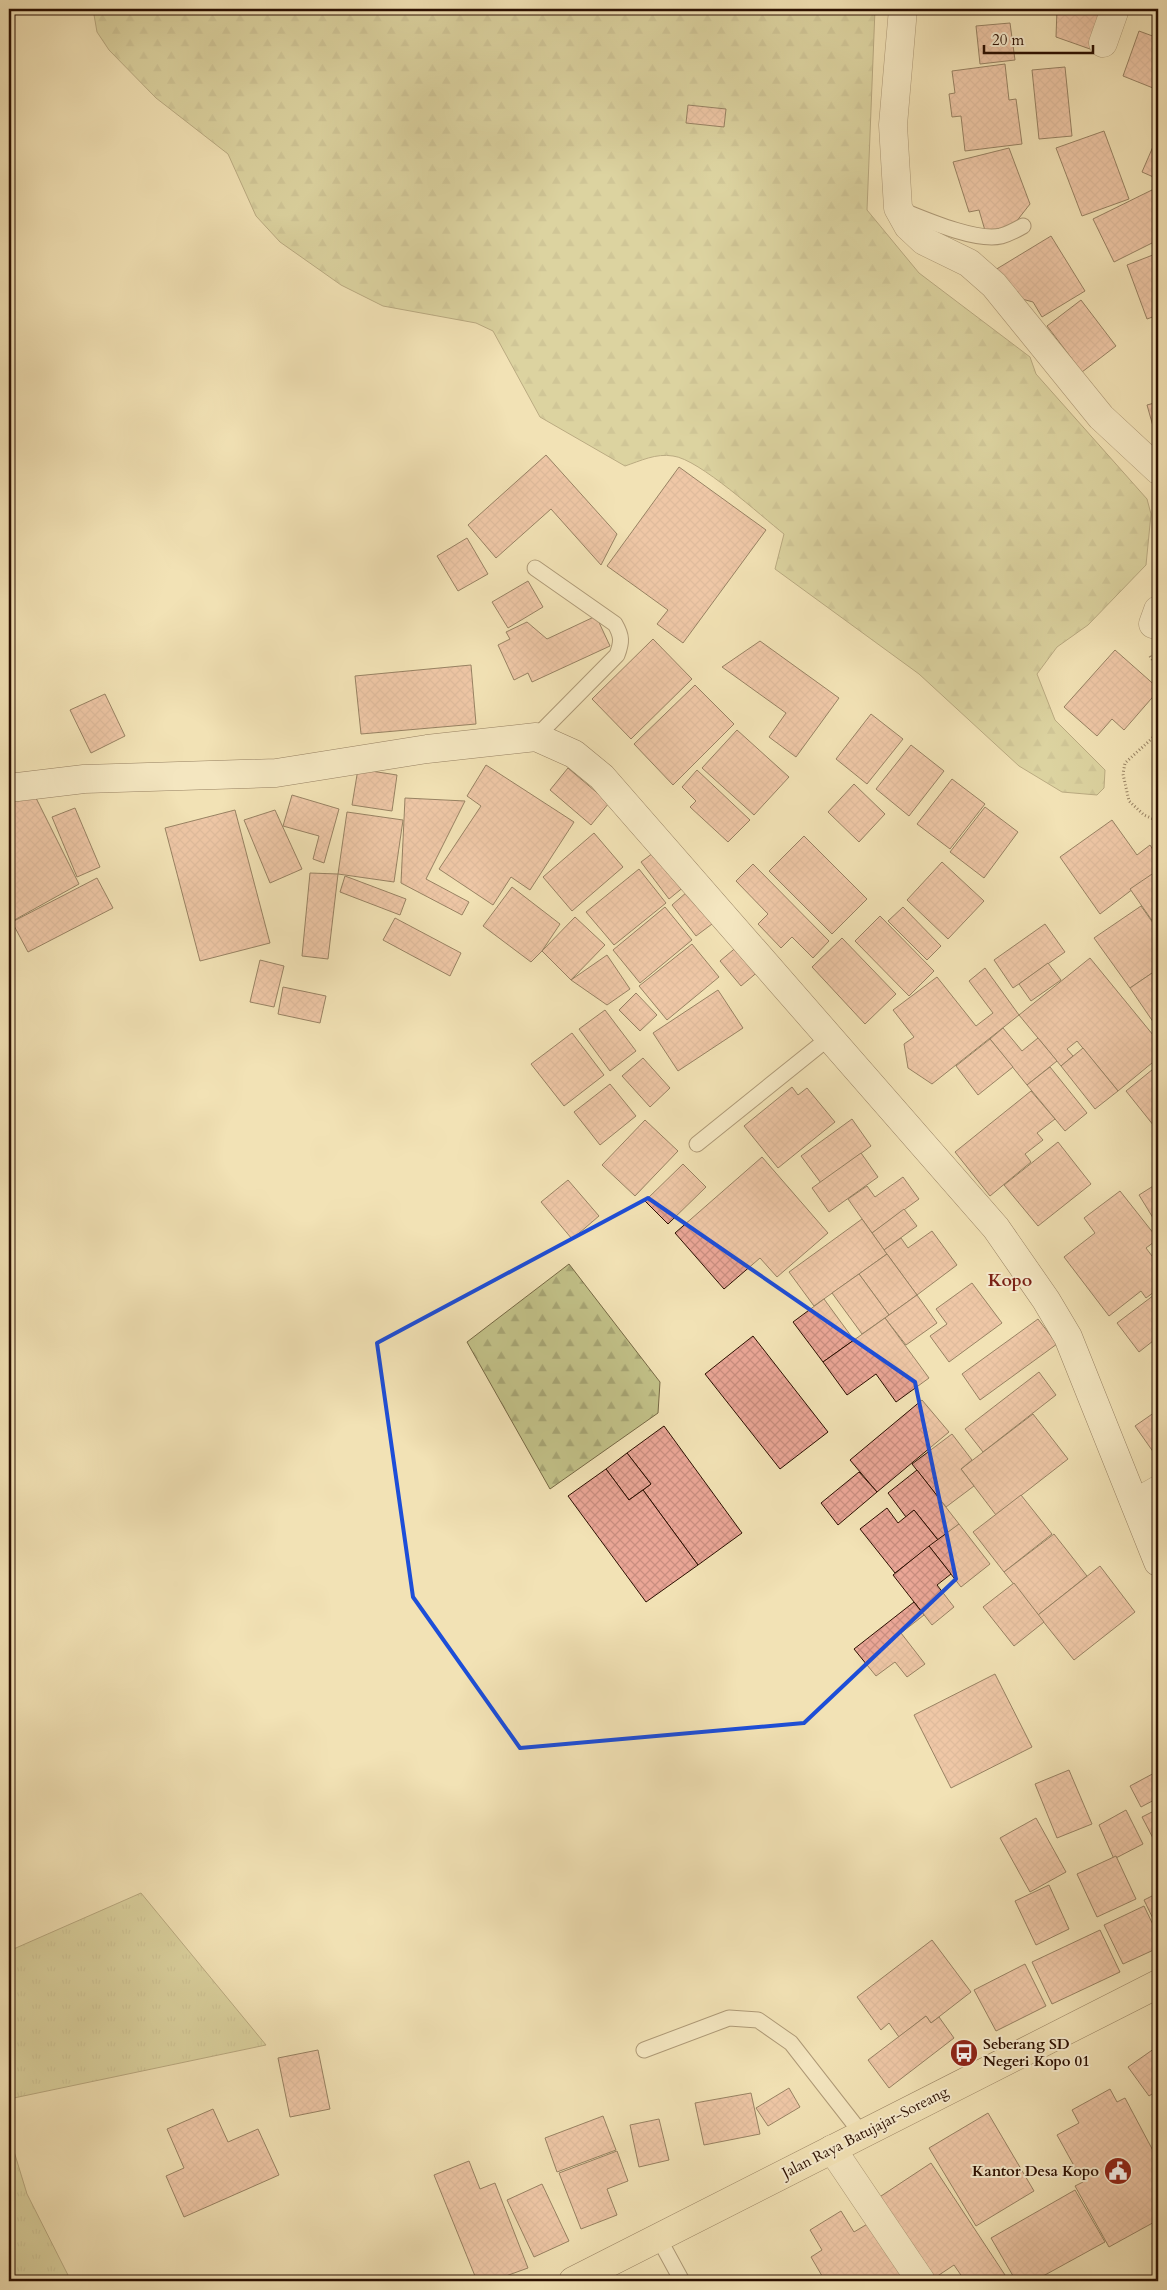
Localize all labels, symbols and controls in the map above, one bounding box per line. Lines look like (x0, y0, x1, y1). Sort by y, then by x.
scale bar (984, 22, 1093, 54)
text: 20 m (992, 30, 1024, 50)
district label: Kopo (988, 1268, 1032, 1293)
place label: Seberang SD Negeri Kopo 01 (983, 2034, 1090, 2071)
bus stop icon: Seberang SD Negeri Kopo 01 (949, 2038, 979, 2068)
street label: Jalan Raya Batujajar-Soreang (777, 2081, 952, 2184)
public building icon: Kantor Desa Kopo (1103, 2156, 1133, 2186)
place label: Kantor Desa Kopo (972, 2161, 1099, 2181)

